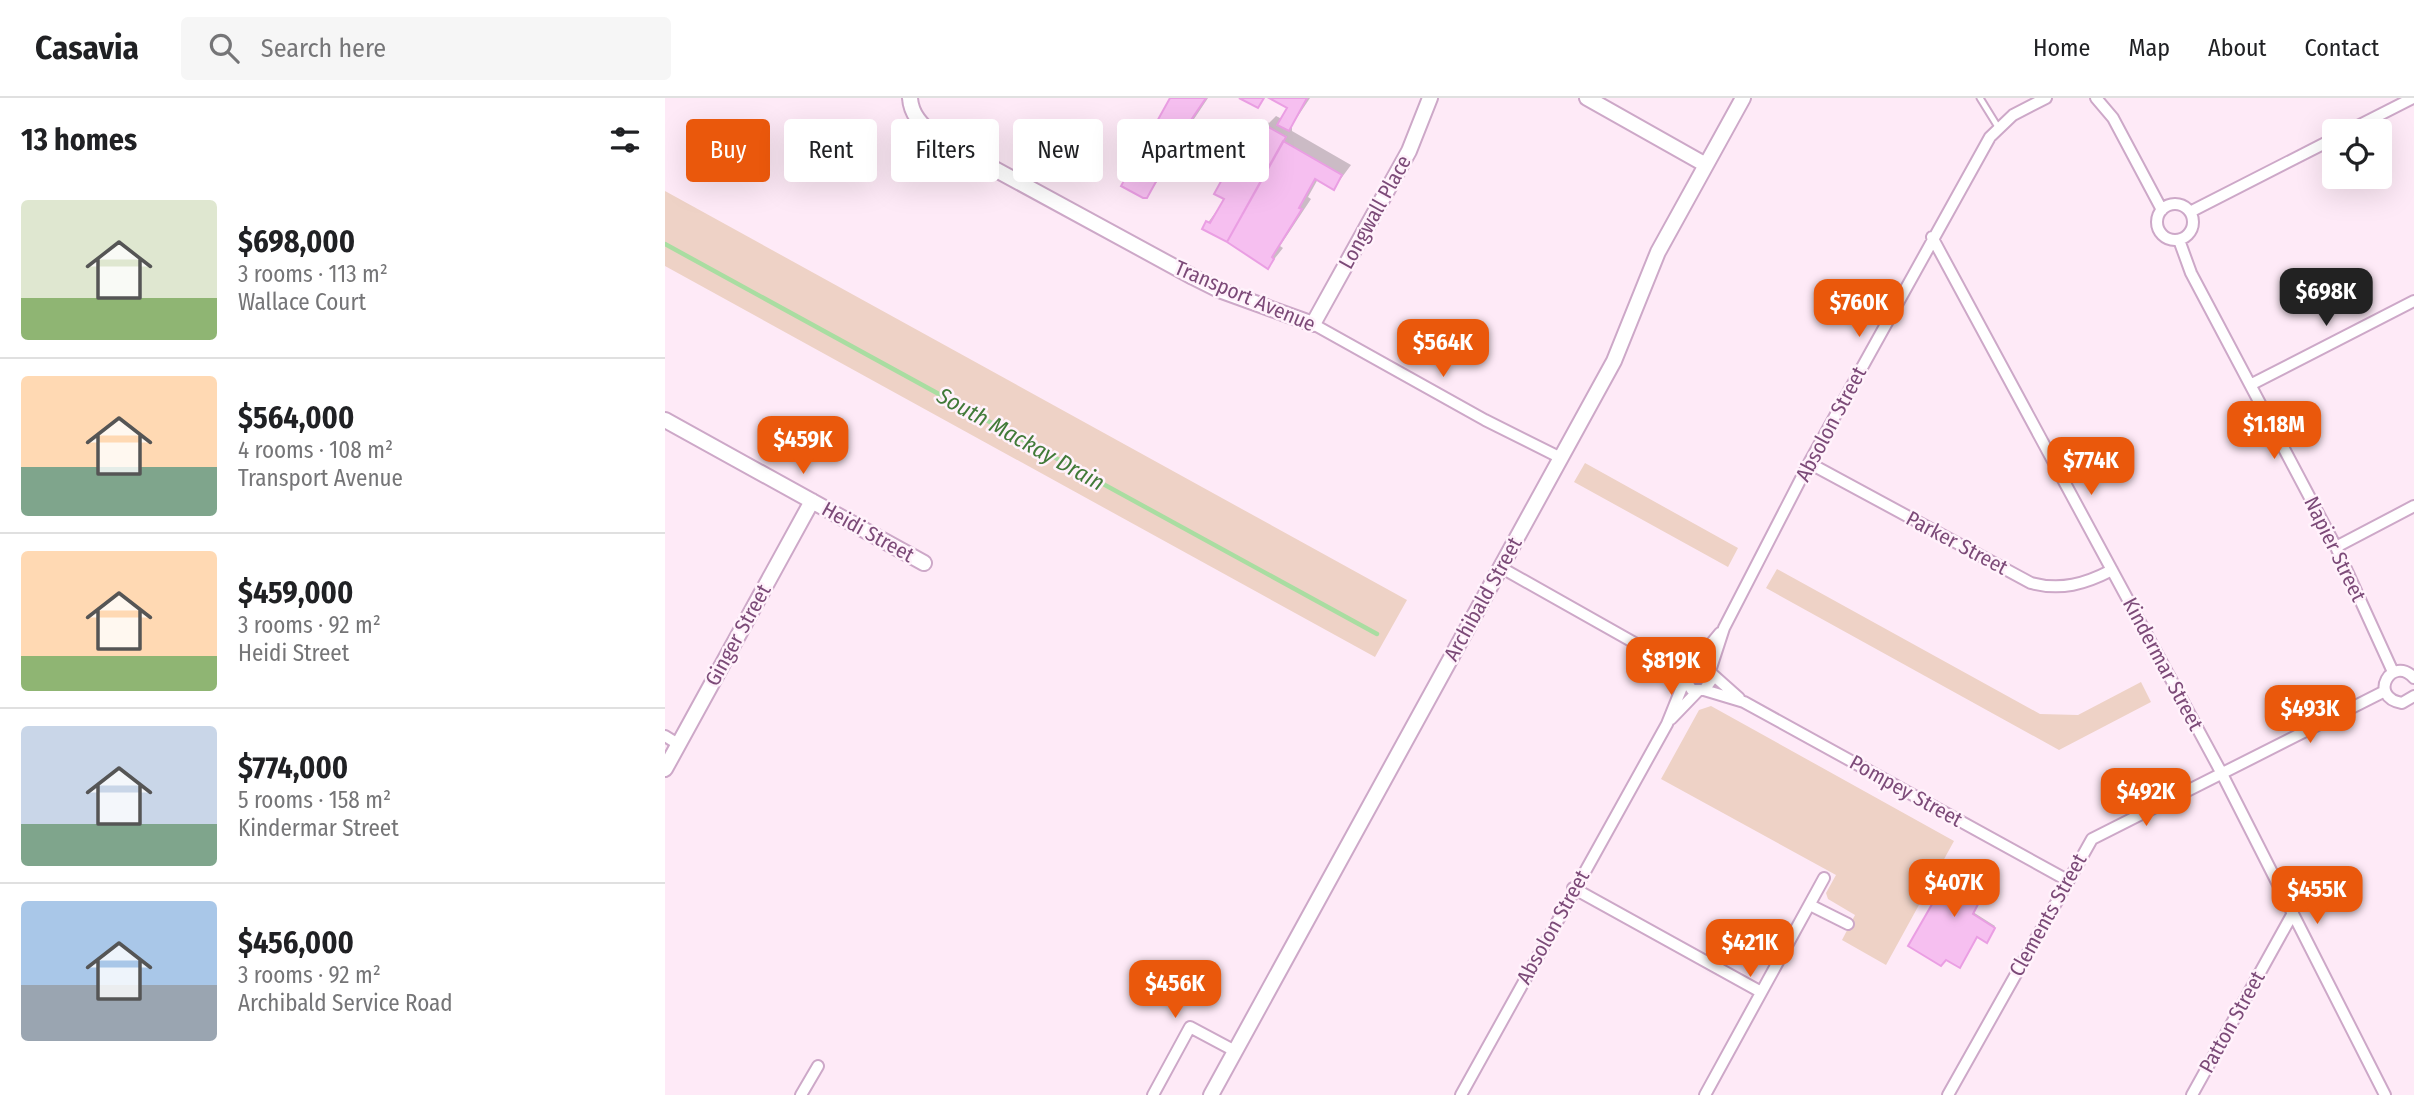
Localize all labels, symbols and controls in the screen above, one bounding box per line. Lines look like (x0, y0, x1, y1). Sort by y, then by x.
search box (181, 17, 671, 80)
text: Casavia (35, 28, 139, 68)
icon: search (205, 29, 243, 67)
text: Search here (261, 33, 386, 64)
text: Home (2033, 34, 2090, 62)
text: Map (2128, 34, 2170, 62)
text: About (2208, 34, 2266, 62)
text: Contact (2304, 34, 2379, 62)
chip: Buy (686, 119, 770, 182)
chip: Rent (784, 119, 877, 182)
chip: Filters (891, 119, 999, 182)
chip: New (1013, 119, 1103, 182)
chip: Apartment (1117, 119, 1269, 182)
map controls (2322, 119, 2392, 189)
button: locate (2322, 119, 2392, 189)
icon: filters (606, 121, 644, 159)
text: 13 homes (21, 122, 137, 158)
street label: Longwall Place (1333, 151, 1417, 273)
text: $698,000 (238, 224, 355, 260)
icon: home (77, 228, 161, 312)
street label: Transport Avenue (1171, 255, 1319, 337)
text: 3 rooms · 113 m² (238, 260, 388, 288)
pin: $698K (2277, 268, 2375, 328)
text: $698K (2296, 277, 2356, 305)
pin: $760K (1810, 280, 1908, 339)
text: Wallace Court (238, 288, 366, 316)
text: $760K (1830, 288, 1888, 316)
pin: $564K (1394, 320, 1492, 379)
text: $564K (1413, 328, 1473, 356)
street label: Absolon Street (1790, 362, 1872, 486)
water label: South Mackay Drain (931, 381, 1110, 497)
text: $564,000 (238, 400, 354, 436)
pin: $1.18M (2217, 402, 2331, 461)
icon: home (77, 404, 161, 488)
text: $1.18M (2243, 410, 2305, 438)
pin: $459K (754, 416, 852, 476)
text: $459K (773, 425, 833, 453)
text: 4 rooms · 108 m² (238, 436, 393, 464)
pin: $774K (2042, 438, 2140, 497)
text: $774K (2063, 446, 2119, 474)
text: Transport Avenue (238, 464, 403, 492)
street label: Napier Street (2298, 492, 2372, 606)
street label: Heidi Street (817, 496, 919, 568)
street label: Parker Street (1902, 505, 2012, 581)
street label: Archibald Street (1438, 532, 1528, 665)
text: $459,000 (238, 575, 353, 611)
icon: home (77, 579, 161, 663)
street label: Ginger Street (699, 580, 777, 690)
street label: Kindermar Street (2117, 593, 2209, 735)
text: 3 rooms · 92 m² (238, 611, 381, 639)
pin: $819K (1622, 638, 1720, 697)
text: Heidi Street (238, 639, 349, 667)
text: $819K (1642, 646, 1700, 674)
pin: $493K (2261, 686, 2359, 745)
text: $493K (2281, 694, 2339, 722)
street label: Pompey Street (1845, 749, 1967, 833)
text: $774,000 (238, 750, 348, 786)
icon: home (77, 754, 161, 838)
pin: $492K (2097, 768, 2195, 828)
text: $492K (2117, 777, 2175, 805)
text: 5 rooms · 158 m² (238, 786, 391, 814)
text: Kindermar Street (238, 814, 399, 842)
street label: Clements Street (2004, 849, 2092, 981)
pin: $407K (1905, 860, 2003, 919)
street label: Absolon Street (1511, 865, 1595, 989)
pin: $455K (2268, 866, 2366, 926)
text: $407K (1925, 868, 1983, 896)
text: $455K (2288, 875, 2346, 903)
pin: $421K (1701, 920, 1799, 979)
text: $456,000 (238, 925, 354, 961)
text: $421K (1722, 928, 1778, 956)
icon: home (77, 929, 161, 1013)
pin: $456K (1126, 960, 1224, 1020)
text: 3 rooms · 92 m² (238, 961, 381, 989)
street label: Patton Street (2193, 966, 2271, 1077)
text: $456K (1145, 969, 1205, 997)
text: Archibald Service Road (238, 989, 453, 1017)

